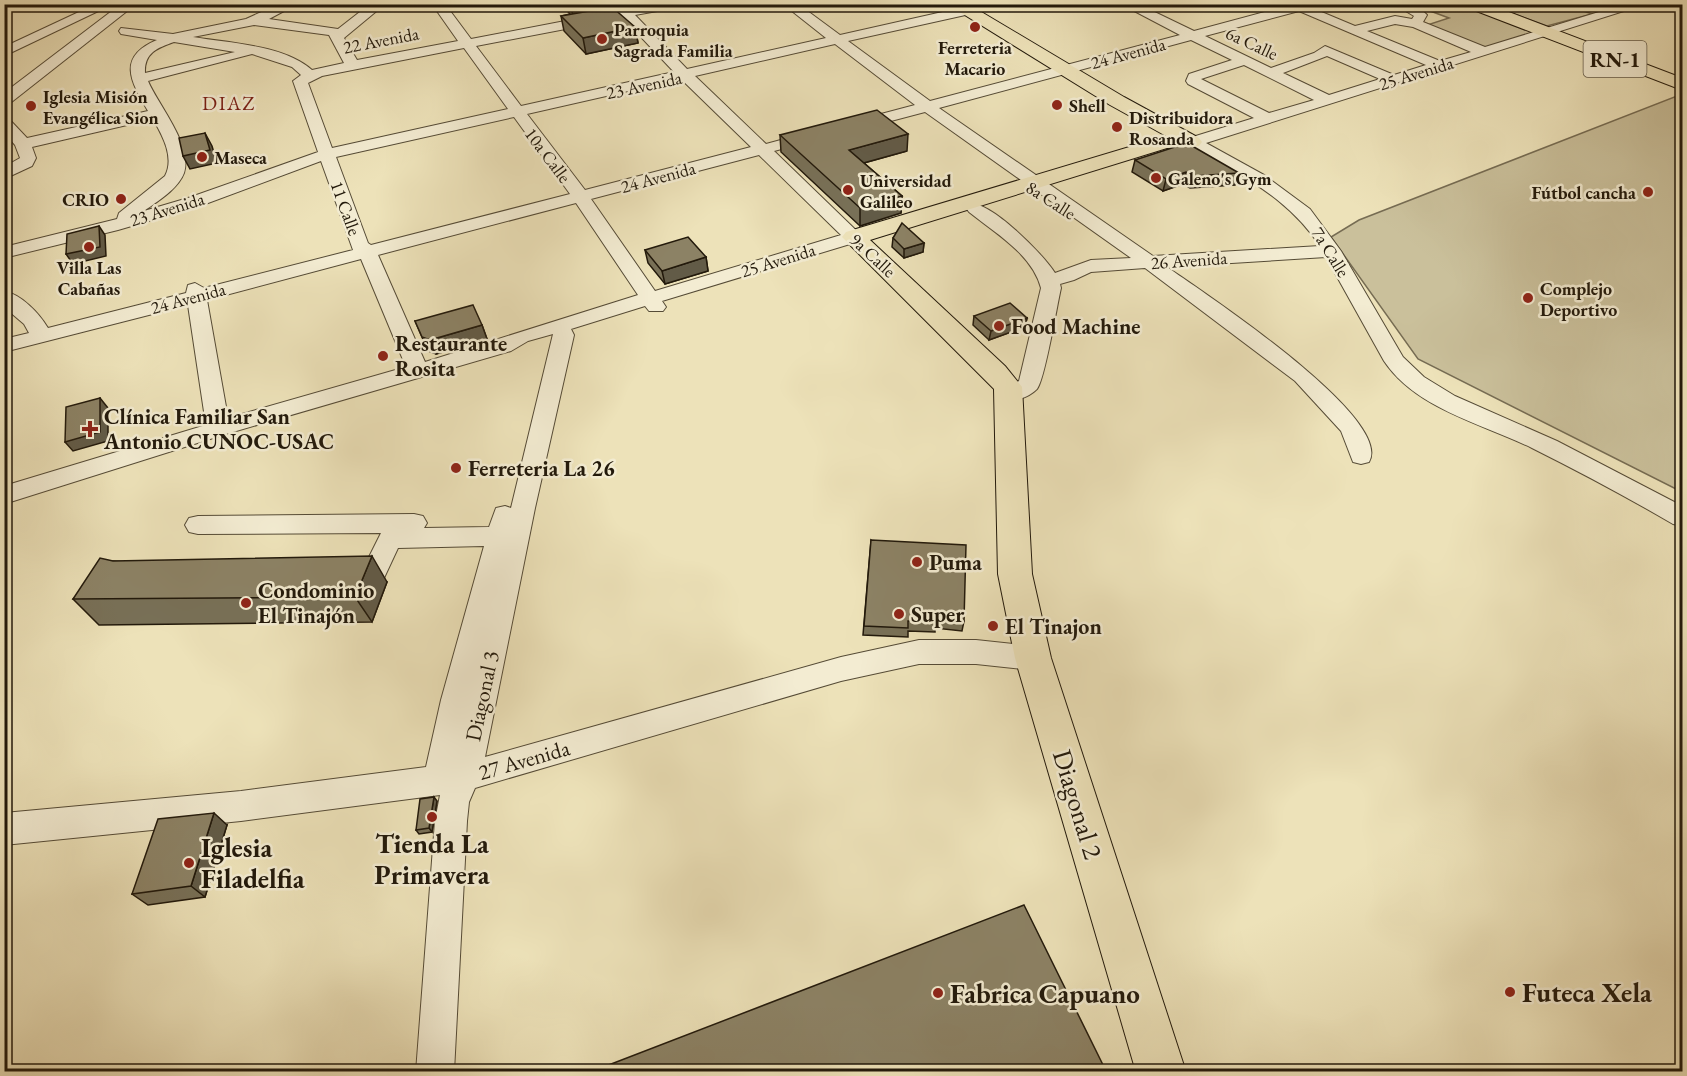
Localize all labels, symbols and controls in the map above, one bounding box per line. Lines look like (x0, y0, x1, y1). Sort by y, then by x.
place label: Parroquia Sagrada Familia (614, 18, 733, 62)
marker: Ferreteria Macario (968, 20, 982, 34)
street label: 22 Avenida (341, 21, 422, 59)
street label: 6a Calle (1222, 21, 1282, 65)
marker: Parroquia Sagrada Familia (595, 32, 609, 46)
street label: 24 Avenida (1088, 32, 1169, 74)
place label: Ferreteria Macario (938, 36, 1012, 80)
road number: RN-1 (1584, 41, 1646, 77)
street label: 25 Avenida (1376, 51, 1457, 95)
street label: 23 Avenida (604, 66, 685, 104)
place label: Iglesia Misión Evangélica Sion (43, 85, 159, 129)
district label: DIAZ (202, 90, 256, 116)
place label: Shell (1069, 94, 1106, 117)
marker: Shell (1050, 98, 1064, 112)
marker: Iglesia Misión Evangélica Sion (24, 99, 38, 113)
place label: Distribuidora Rosanda (1129, 106, 1233, 150)
marker: Distribuidora Rosanda (1110, 120, 1124, 134)
street label: 10a Calle (520, 123, 576, 187)
place label: Maseca (214, 146, 267, 169)
marker: Maseca (195, 150, 209, 164)
street label: 24 Avenida (618, 156, 699, 198)
place label: Galeno's Gym (1168, 167, 1272, 190)
place label: Universidad Galileo (860, 169, 952, 213)
marker: Galeno's Gym (1149, 171, 1163, 185)
street label: 8a Calle (1022, 175, 1080, 225)
street label: 11 Calle (326, 178, 366, 238)
place label: Fútbol cancha (1531, 181, 1636, 204)
marker: Universidad Galileo (841, 183, 855, 197)
marker: Fútbol cancha (1641, 185, 1655, 199)
street label: 23 Avenida (127, 187, 208, 231)
place label: CRIO (62, 188, 109, 211)
marker: CRIO (114, 192, 128, 206)
street label: 7a Calle (1307, 223, 1355, 281)
street label: 9a Calle (845, 228, 901, 282)
street label: 25 Avenida (738, 238, 819, 282)
marker: Villa Las Cabañas (82, 240, 96, 254)
street label: 26 Avenida (1150, 246, 1229, 274)
place label: Villa Las Cabañas (57, 256, 121, 300)
street label: 24 Avenida (148, 277, 229, 319)
place label: Complejo Deportivo (1540, 277, 1617, 321)
marker: Complejo Deportivo (1521, 291, 1535, 305)
place label: Food Machine (1011, 312, 1141, 341)
marker: Food Machine (992, 319, 1006, 333)
place label: Restaurante Rosita (395, 329, 507, 383)
marker: Restaurante Rosita (376, 349, 390, 363)
place label: Clínica Familiar San Antonio CUNOC-USAC (103, 402, 334, 456)
marker: Clínica Familiar San Antonio CUNOC-USAC (81, 420, 99, 438)
place label: Ferreteria La 26 (468, 454, 615, 483)
marker: Ferreteria La 26 (449, 461, 463, 475)
place label: Puma (929, 548, 982, 577)
marker: Puma (910, 555, 924, 569)
place label: Condominio El Tinajón (258, 576, 374, 630)
marker: Condominio El Tinajón (239, 596, 253, 610)
place label: Super (911, 600, 965, 629)
marker: Super (892, 607, 906, 621)
place label: El Tinajon (1005, 612, 1102, 641)
marker: El Tinajon (986, 619, 1000, 633)
street label: Diagonal 3 (458, 648, 506, 744)
street label: 27 Avenida (475, 733, 573, 787)
street label: Diagonal 2 (1045, 745, 1111, 863)
marker: Tienda La Primavera (425, 810, 439, 824)
place label: Tienda La Primavera (374, 826, 490, 892)
place label: Iglesia Filadelfia (201, 830, 305, 896)
marker: Iglesia Filadelfia (182, 856, 196, 870)
place label: Futeca Xela (1522, 975, 1652, 1010)
place label: Fabrica Capuano (950, 976, 1140, 1011)
marker: Futeca Xela (1503, 985, 1517, 999)
marker: Fabrica Capuano (931, 986, 945, 1000)

